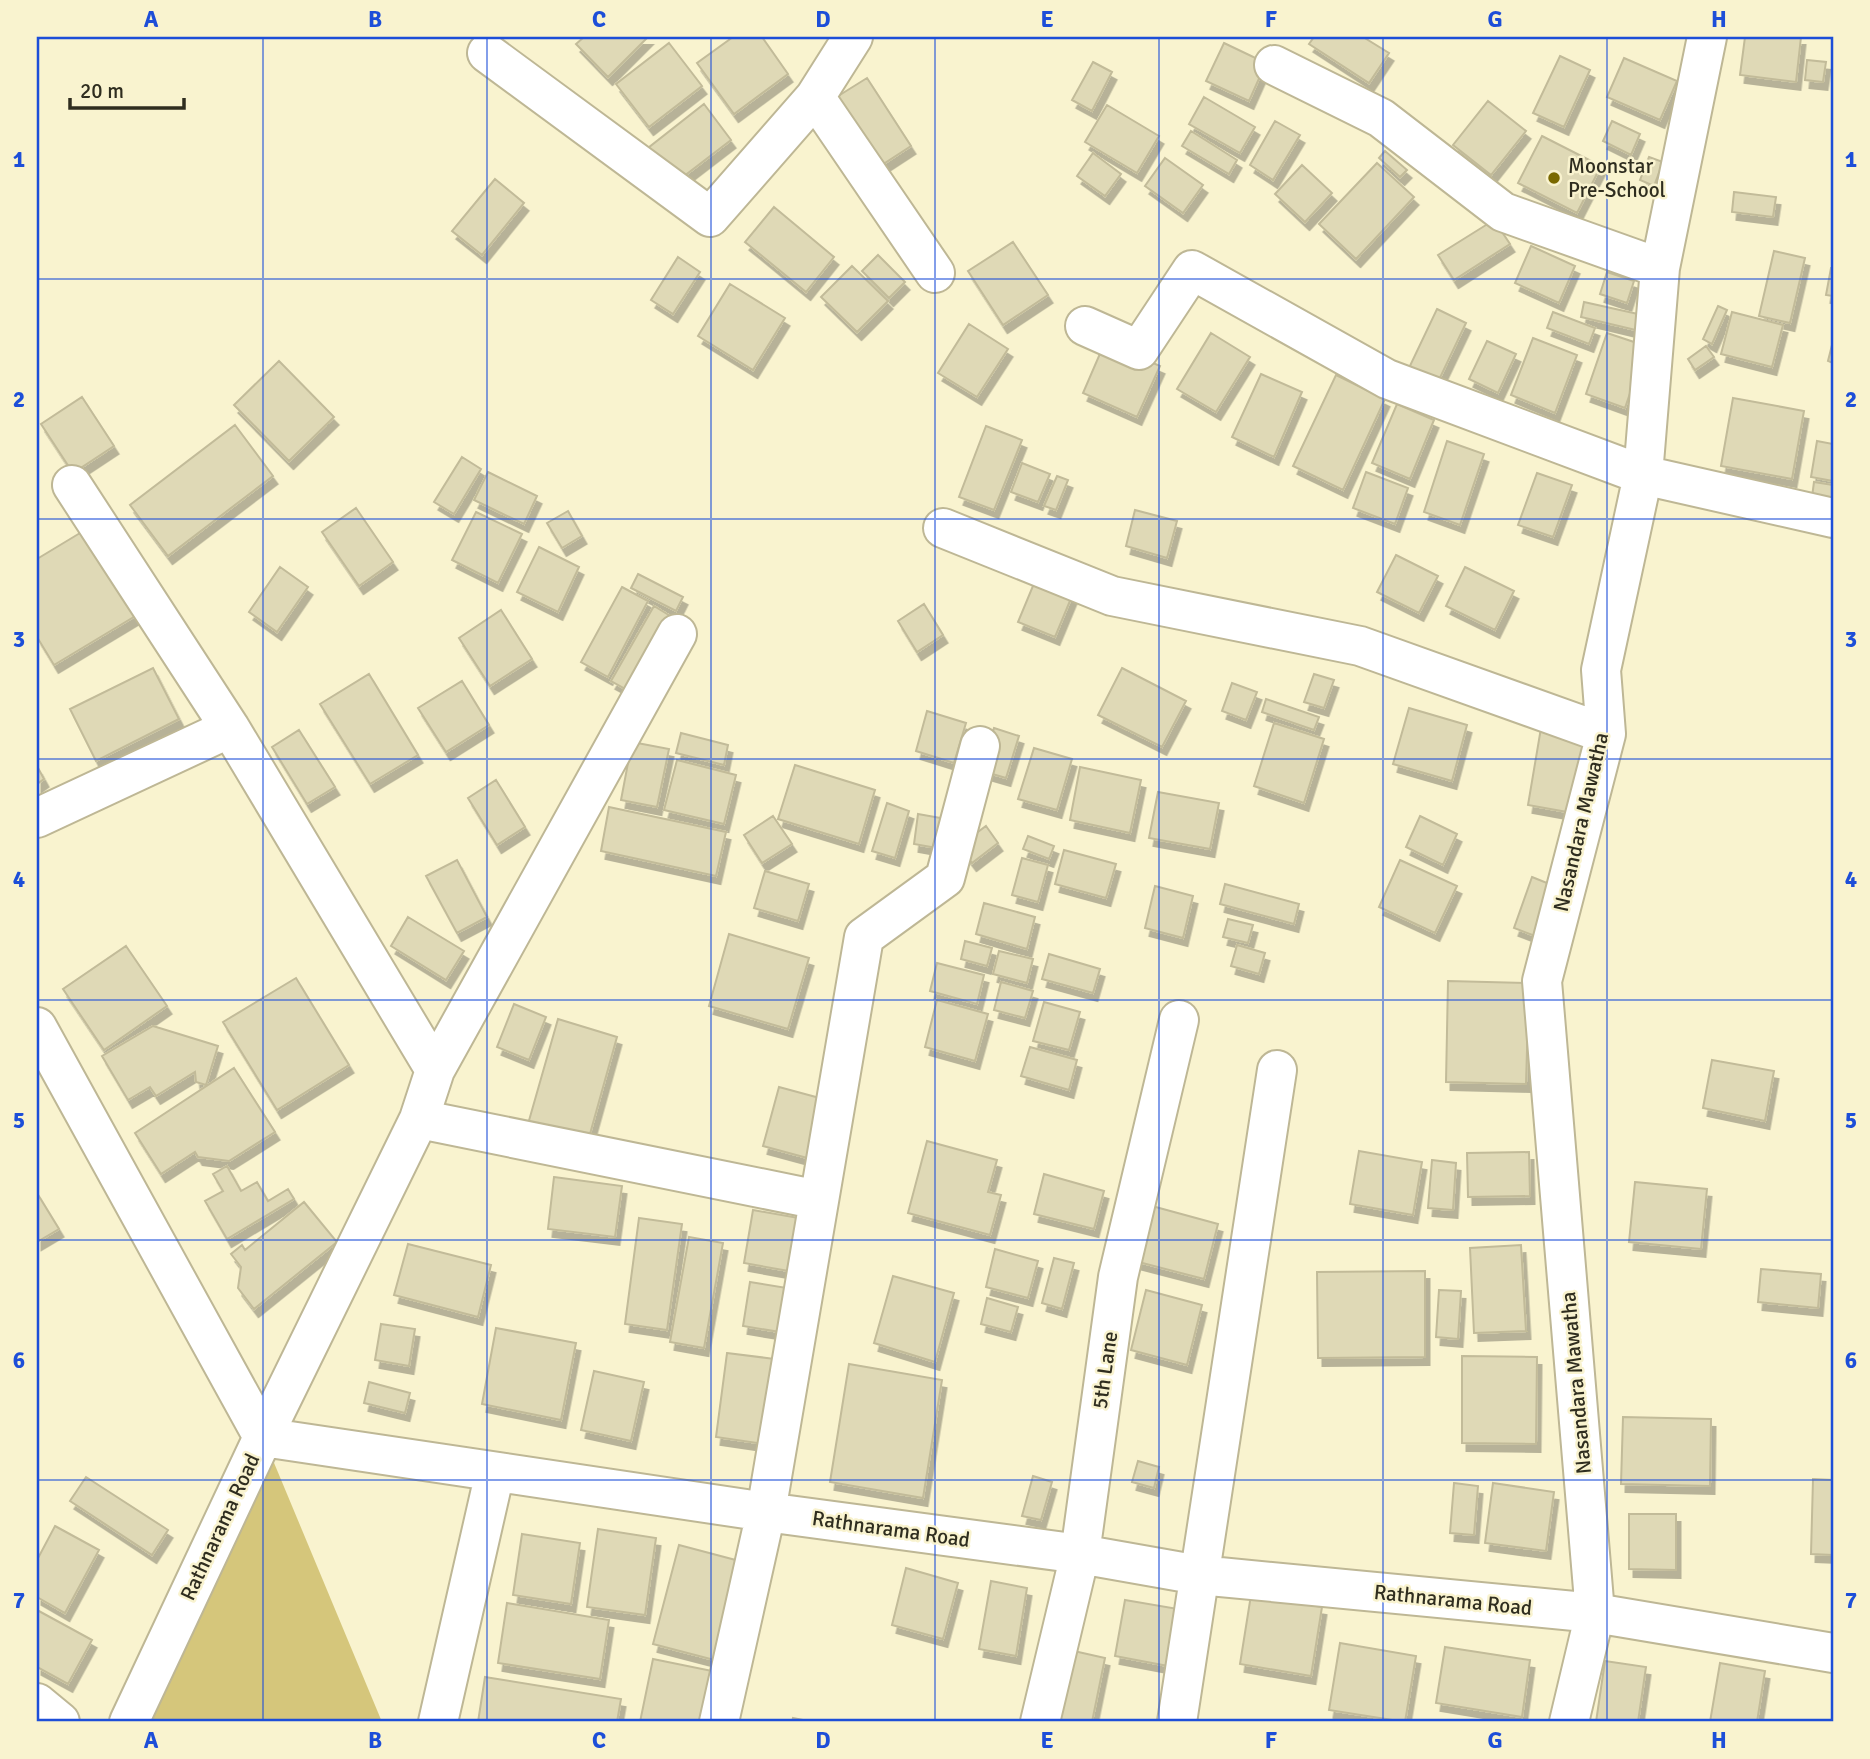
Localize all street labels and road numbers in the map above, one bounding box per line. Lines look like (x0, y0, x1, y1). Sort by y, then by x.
street label: Nasandara Mawatha (1548, 730, 1614, 914)
street label: Nasandara Mawatha (1555, 1291, 1597, 1475)
street label: 5th Lane (1087, 1330, 1123, 1410)
street label: Rathnarama Road (175, 1449, 265, 1605)
street label: Rathnarama Road (810, 1505, 972, 1553)
street label: Rathnarama Road (1373, 1579, 1533, 1621)

